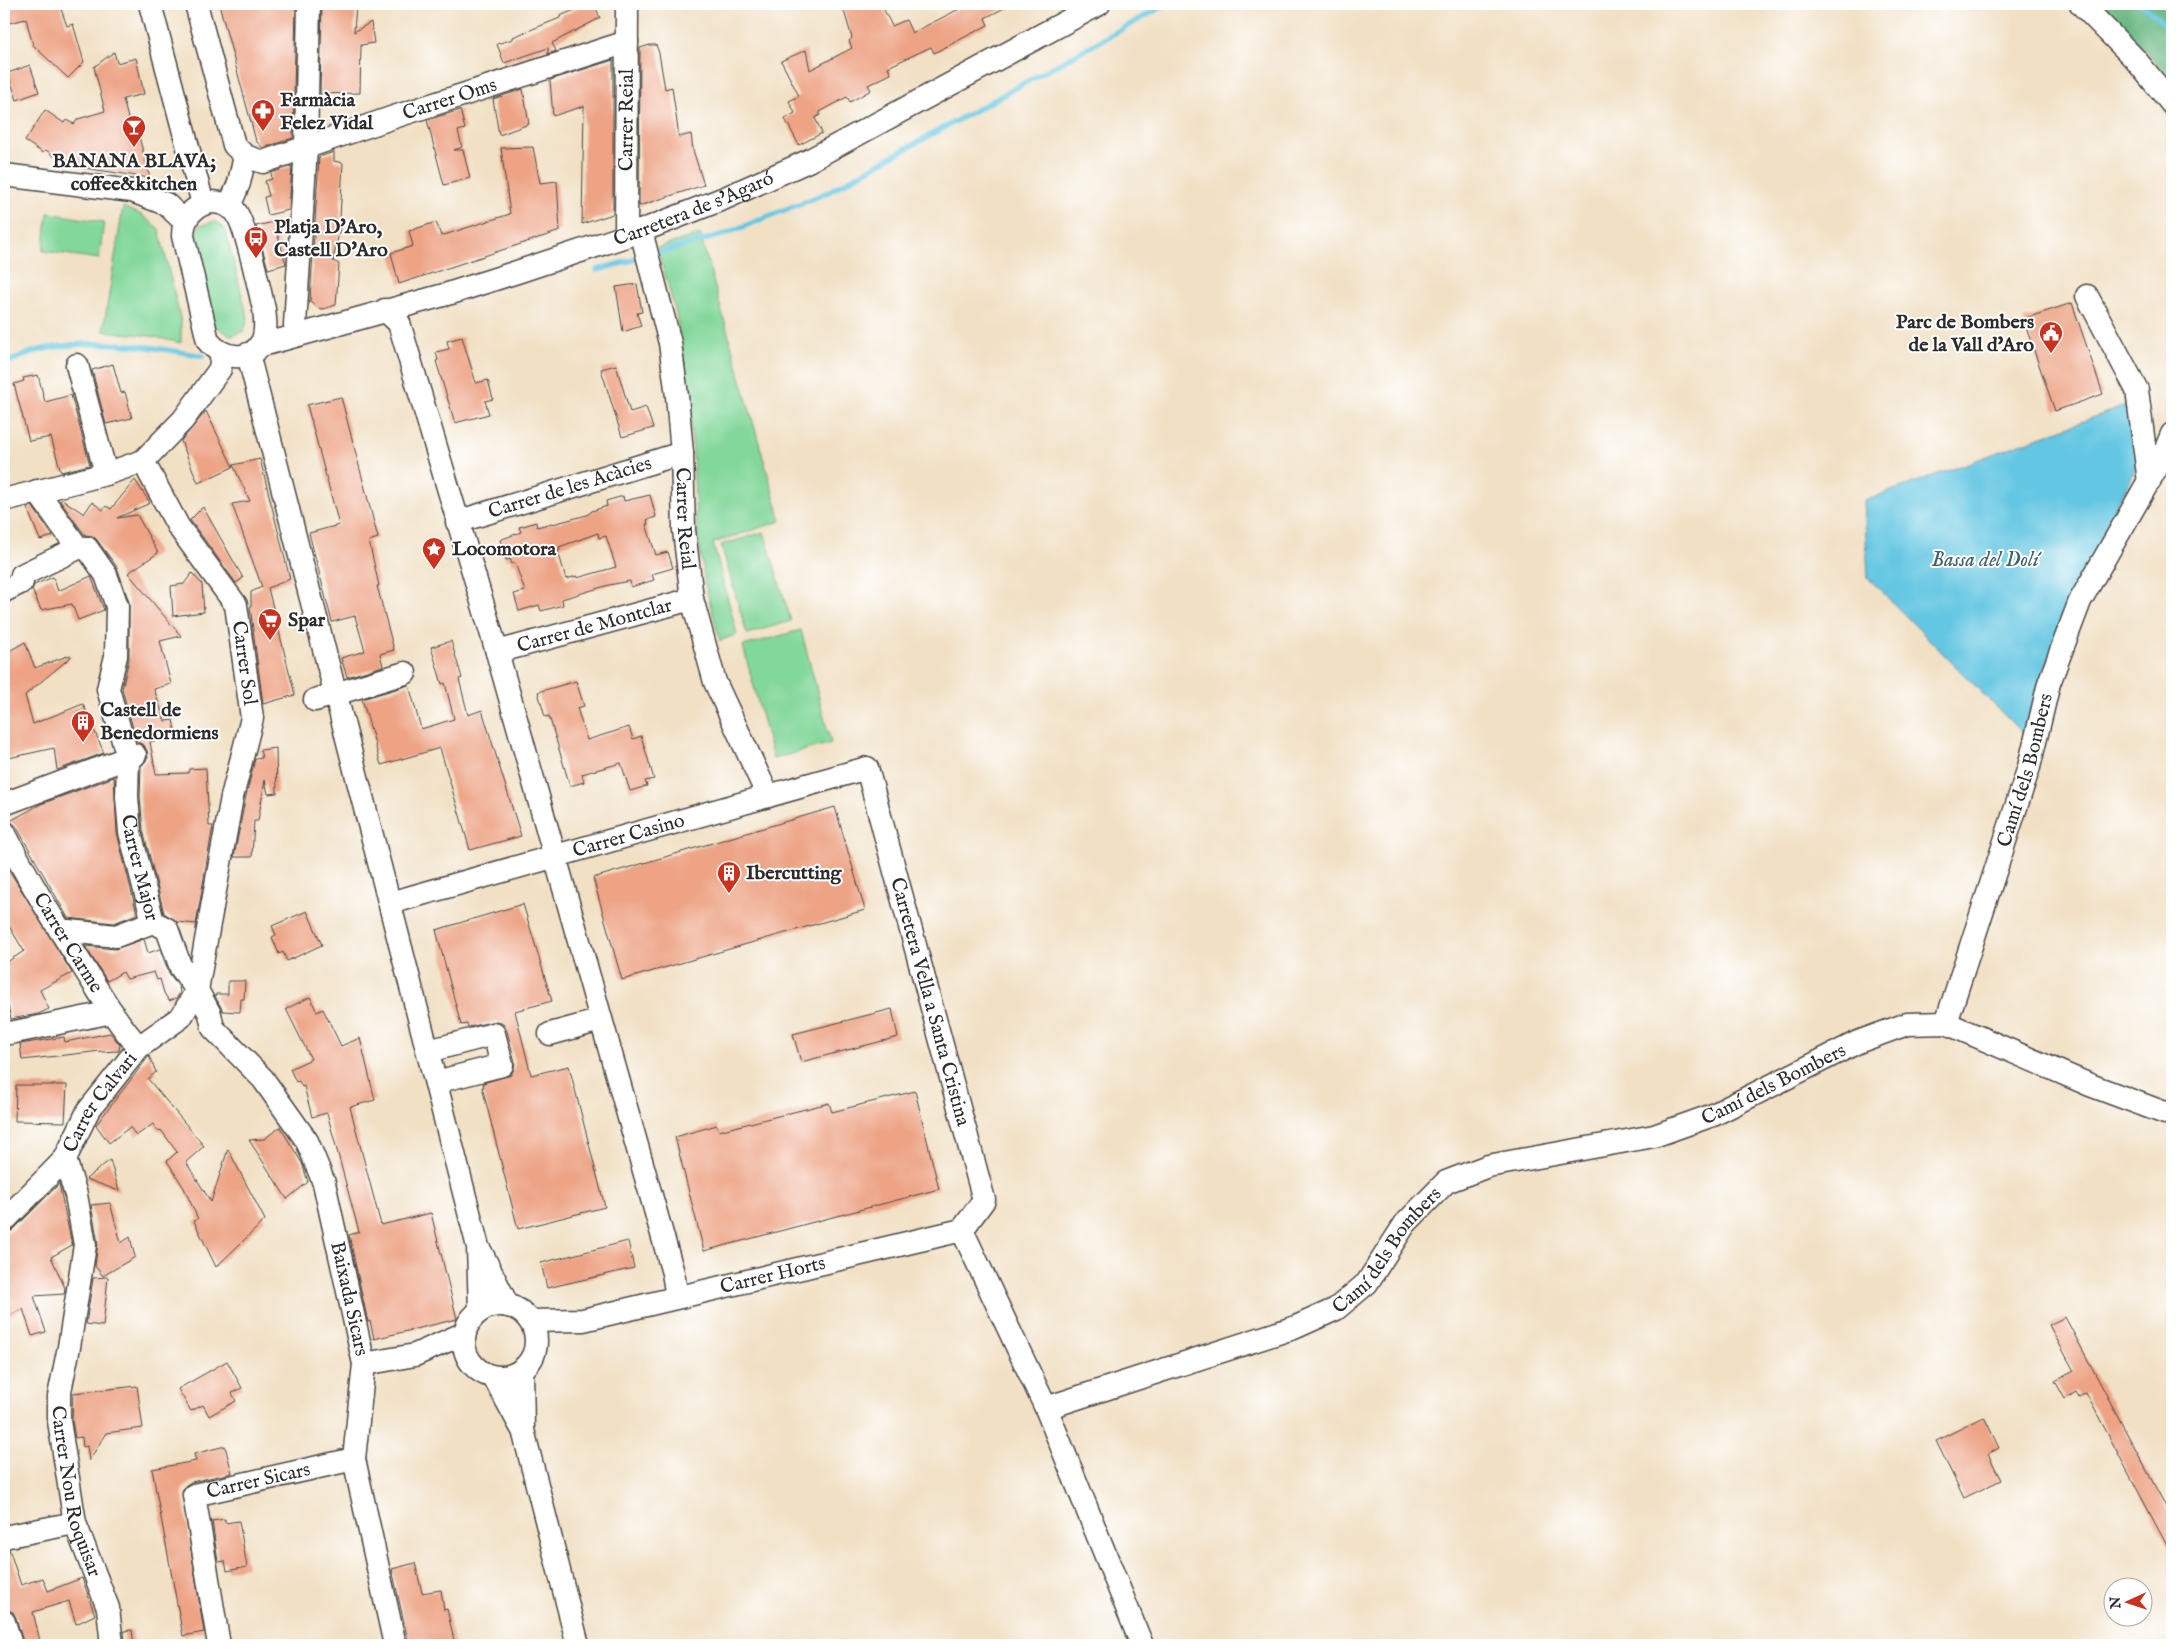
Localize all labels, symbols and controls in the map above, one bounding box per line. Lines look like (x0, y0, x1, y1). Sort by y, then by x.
street label: Carrer Reial (614, 68, 639, 171)
street label: Carrer Oms (399, 72, 500, 126)
place label: Farmàcia Felez Vidal (280, 88, 374, 136)
pharmacy icon: Farmàcia Felez Vidal (250, 98, 276, 132)
bar icon: BANANA BLAVA; coffee&kitchen (121, 114, 147, 148)
place label: BANANA BLAVA; coffee&kitchen (52, 149, 216, 197)
street label: Carretera de s'Agaró (610, 165, 778, 252)
place label: Platja D'Aro, Castell D'Aro (274, 215, 388, 263)
bus stop icon: Platja D'Aro, Castell D'Aro (243, 225, 269, 259)
place label: Parc de Bombers de la Vall d'Aro (1896, 310, 2034, 358)
public building icon: Parc de Bombers de la Vall d'Aro (2038, 320, 2064, 354)
street label: Carrer de les Acàcies (485, 451, 655, 524)
street label: Carrer Reial (670, 467, 701, 571)
place icon: Locomotora (421, 536, 447, 570)
place label: Locomotora (452, 537, 557, 562)
water label: Bassa del Dolí (1931, 547, 2043, 574)
street label: Carrer de Montclar (514, 592, 675, 659)
supermarket icon: Spar (257, 607, 283, 641)
place label: Spar (288, 608, 326, 633)
street label: Carrer Sol (226, 619, 262, 707)
street label: Camí dels Bombers (1991, 691, 2059, 850)
place label: Castell de Benedormiens (100, 698, 219, 746)
building icon: Castell de Benedormiens (70, 709, 96, 743)
street label: Carrer Casino (570, 808, 688, 863)
street label: Carrer Major (116, 813, 165, 924)
building icon: Ibercutting (716, 860, 742, 894)
place label: Ibercutting (746, 861, 843, 886)
street label: Carretera Vella a Santa Cristina (885, 875, 976, 1129)
street label: Carrer Carme (28, 888, 109, 997)
street label: Camí dels Bombers (1698, 1038, 1850, 1131)
street label: Carrer Calvari (57, 1047, 143, 1157)
street label: Camí dels Bombers (1327, 1182, 1447, 1319)
street label: Baixada Sicars (325, 1239, 374, 1358)
street label: Carrer Horts (718, 1250, 828, 1300)
street label: Carrer Nou Roquisar (46, 1406, 107, 1581)
street label: Carrer Sicars (204, 1457, 313, 1504)
north arrow (2104, 1576, 2154, 1626)
text: N (2107, 1596, 2125, 1610)

